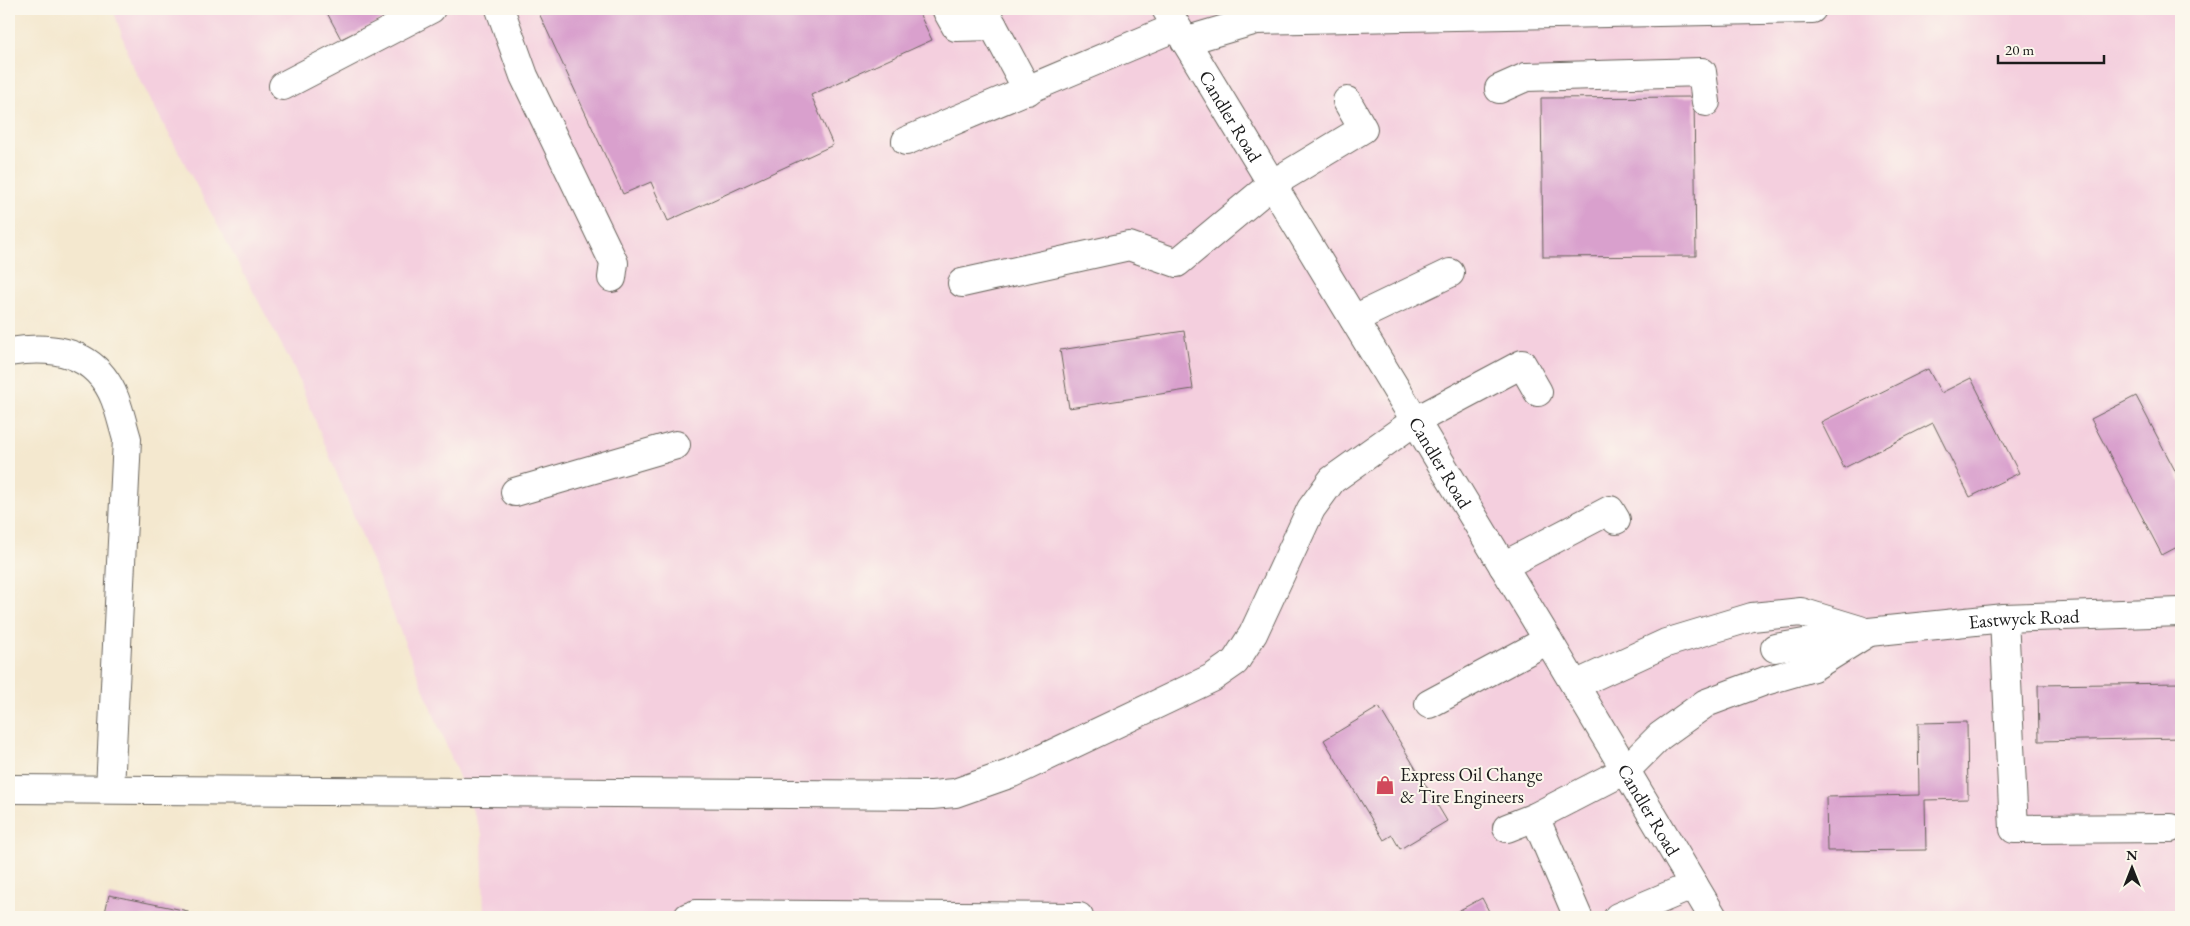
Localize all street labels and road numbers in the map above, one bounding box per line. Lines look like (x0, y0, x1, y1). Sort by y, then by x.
street label: Candler Road (1193, 66, 1268, 167)
street label: Candler Road (1403, 412, 1478, 513)
street label: Eastwyck Road (1967, 603, 2080, 634)
street label: Candler Road (1612, 759, 1686, 860)

